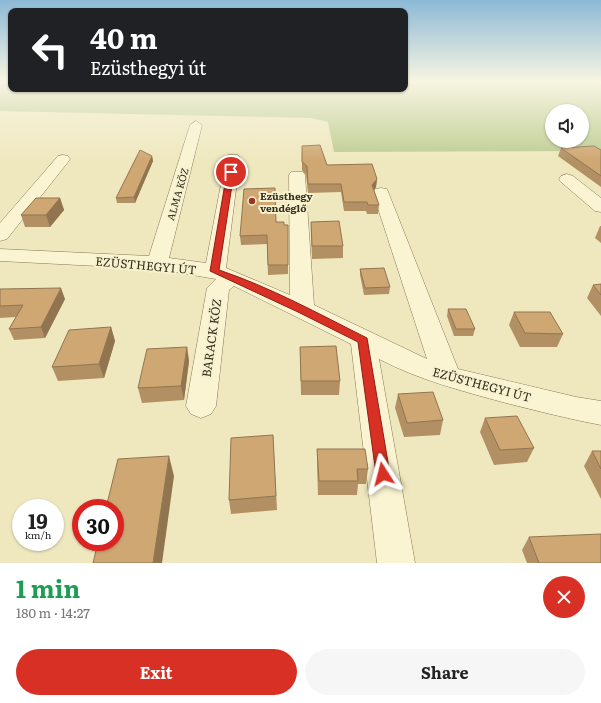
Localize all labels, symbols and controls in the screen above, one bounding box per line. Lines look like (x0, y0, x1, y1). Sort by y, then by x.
text: 40 m (90, 16, 158, 58)
icon: left (24, 24, 76, 76)
text: Ezüsthegyi út (90, 54, 206, 81)
map controls (545, 104, 589, 148)
button: sound (545, 104, 589, 148)
pin (214, 155, 248, 189)
icon: arrive (220, 161, 242, 183)
street label: ALMA KÖZ (162, 166, 192, 222)
place label: Ezüsthegy vendéglő (260, 188, 314, 215)
marker: Ezüsthegy vendéglő (247, 196, 257, 206)
street label: EZÜSTHEGYI ÚT (95, 252, 198, 278)
street label: BARACK KÖZ (197, 297, 225, 378)
street label: EZÜSTHEGYI ÚT (431, 362, 534, 406)
position arrow (362, 453, 404, 495)
speed limit sign: 30 (72, 499, 124, 551)
text: 19 (28, 505, 48, 535)
text: km/h (25, 527, 51, 542)
text: 1 min (16, 570, 80, 605)
button: close (543, 576, 585, 618)
text: 180 m · 14:27 (16, 603, 90, 622)
button: Exit (16, 649, 297, 695)
button: Share (305, 649, 585, 695)

